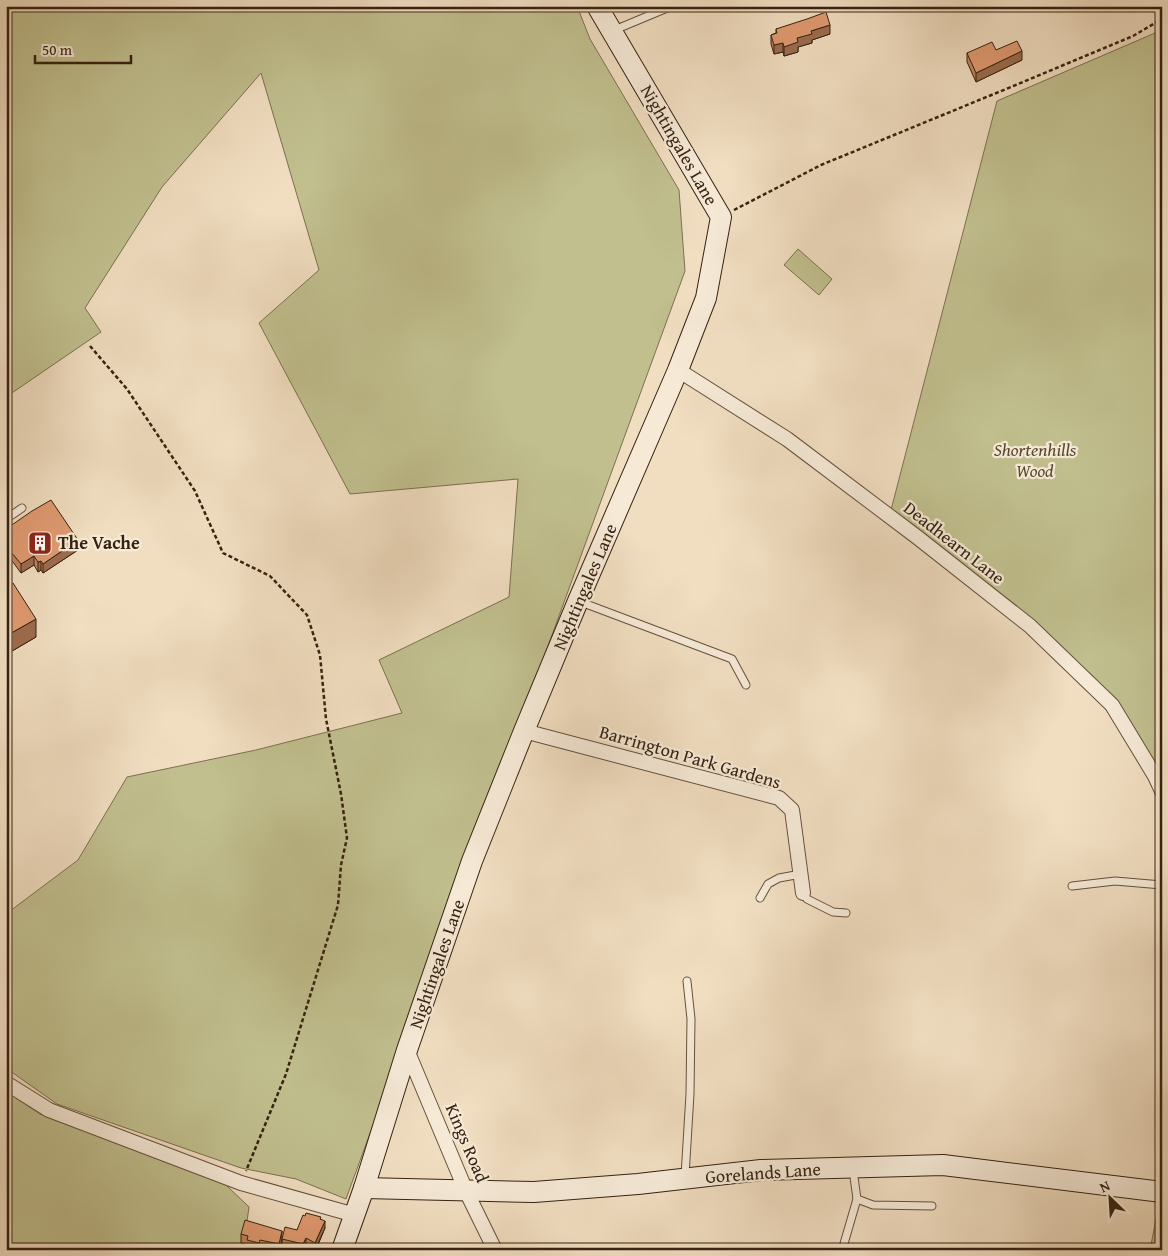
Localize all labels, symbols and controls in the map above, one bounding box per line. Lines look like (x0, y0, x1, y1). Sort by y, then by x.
scale bar (35, 32, 131, 64)
text: 50 m (42, 39, 73, 60)
street label: Nightingales Lane (634, 79, 725, 210)
park label: Shortenhills Wood (994, 436, 1077, 484)
street label: Deadhearn Lane (898, 494, 1011, 591)
street label: Nightingales Lane (546, 519, 623, 654)
place label: The Vache (58, 529, 140, 556)
building icon: The Vache (27, 530, 53, 556)
street label: Barrington Park Gardens (596, 718, 784, 795)
street label: Nightingales Lane (402, 895, 471, 1032)
street label: Kings Road (439, 1099, 496, 1187)
street label: Gorelands Lane (704, 1155, 822, 1190)
north arrow (1086, 1174, 1136, 1224)
text: N (1096, 1175, 1114, 1197)

